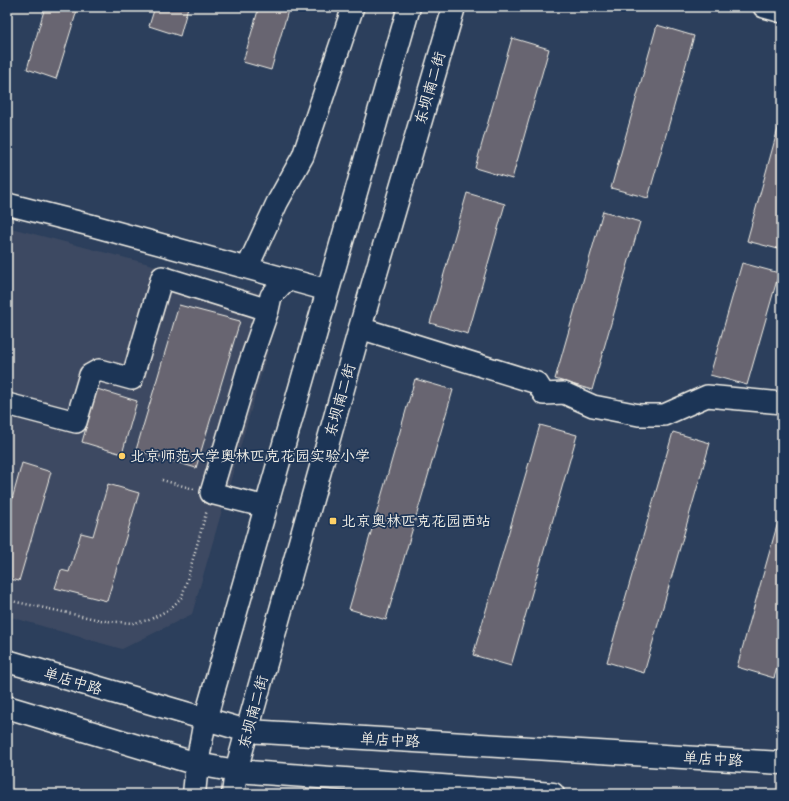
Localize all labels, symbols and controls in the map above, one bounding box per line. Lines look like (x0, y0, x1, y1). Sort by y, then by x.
street label: 东坝南二街 (411, 49, 453, 128)
street label: 东坝南二街 (321, 361, 363, 440)
place label: 北京师范大学奥林匹克花园实验小学 (130, 447, 370, 469)
marker: 北京师范大学奥林匹克花园实验小学 (117, 451, 127, 461)
place label: 北京奥林匹克花园西站 (341, 512, 491, 534)
marker: 北京奥林匹克花园西站 (328, 516, 338, 526)
street label: 单店中路 (41, 664, 104, 702)
street label: 东坝南二街 (235, 673, 275, 752)
street label: 单店中路 (359, 729, 420, 755)
street label: 单店中路 (682, 748, 743, 774)

